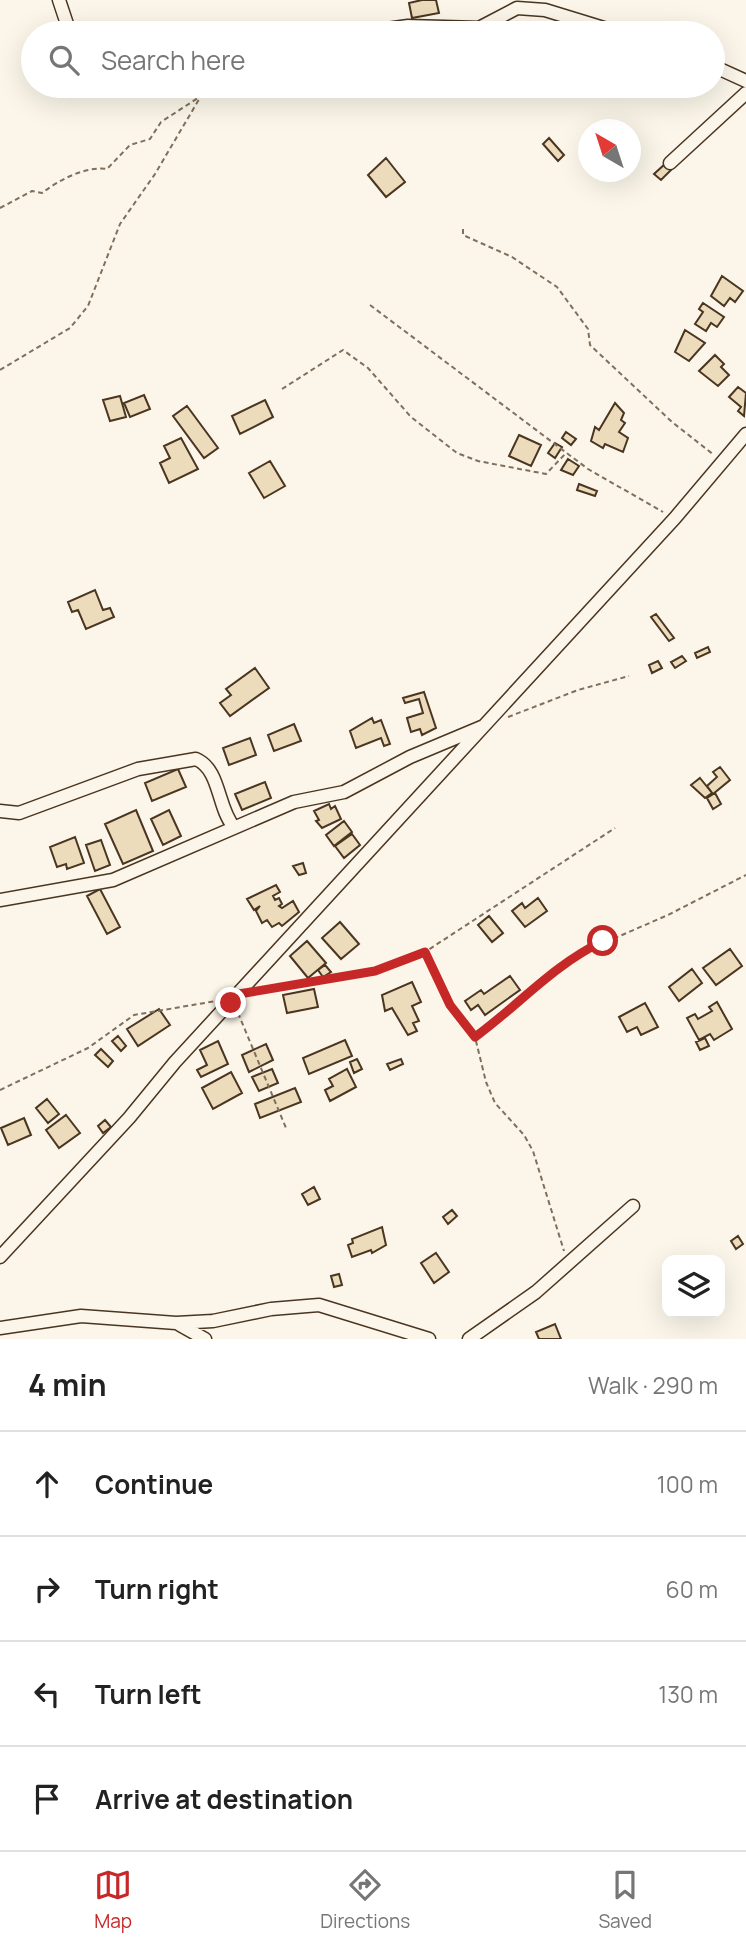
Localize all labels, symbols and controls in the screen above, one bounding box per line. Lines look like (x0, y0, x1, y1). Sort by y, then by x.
search box (21, 21, 725, 98)
icon: search (45, 41, 83, 79)
text: Search here (101, 42, 246, 78)
north arrow (578, 119, 641, 182)
route start (587, 925, 618, 956)
route end (215, 987, 246, 1018)
map controls (662, 1255, 725, 1318)
button: layers (662, 1255, 725, 1318)
text: 4 min (28, 1364, 106, 1405)
text: Walk · 290 m (588, 1369, 718, 1401)
icon: ahead (28, 1465, 66, 1503)
text: Continue (95, 1466, 213, 1502)
text: 100 m (657, 1468, 718, 1500)
icon: right (28, 1570, 66, 1608)
text: Turn right (95, 1571, 219, 1607)
text: 60 m (666, 1573, 718, 1605)
icon: left (28, 1675, 66, 1713)
text: Turn left (95, 1676, 202, 1712)
text: 130 m (658, 1678, 718, 1710)
icon: arrive (28, 1780, 66, 1818)
text: Arrive at destination (95, 1781, 353, 1817)
tab: Map (94, 1866, 132, 1934)
tab: Directions (320, 1866, 410, 1934)
tab: Saved (598, 1866, 652, 1934)

